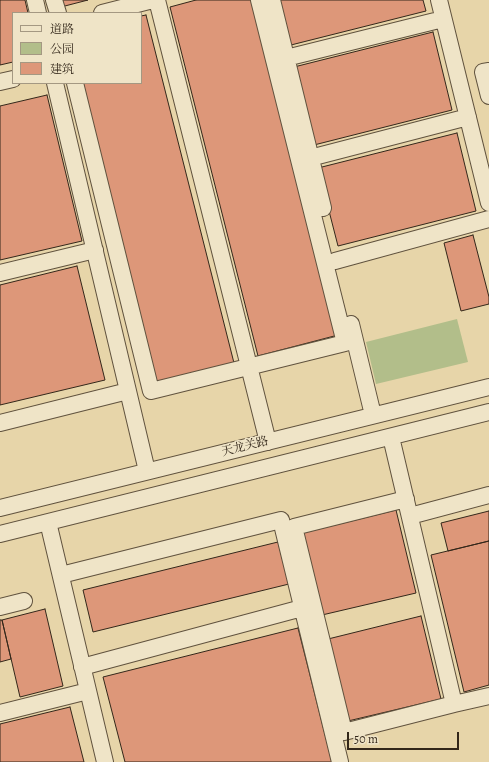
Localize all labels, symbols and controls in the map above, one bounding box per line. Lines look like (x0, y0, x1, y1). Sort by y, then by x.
legend (12, 12, 142, 84)
text: 道路 (50, 21, 74, 37)
text: 公园 (50, 41, 74, 57)
text: 建筑 (50, 61, 74, 77)
street label: 天龙关路 (220, 434, 270, 460)
scale bar (349, 724, 461, 750)
text: 50 m (354, 731, 378, 747)

